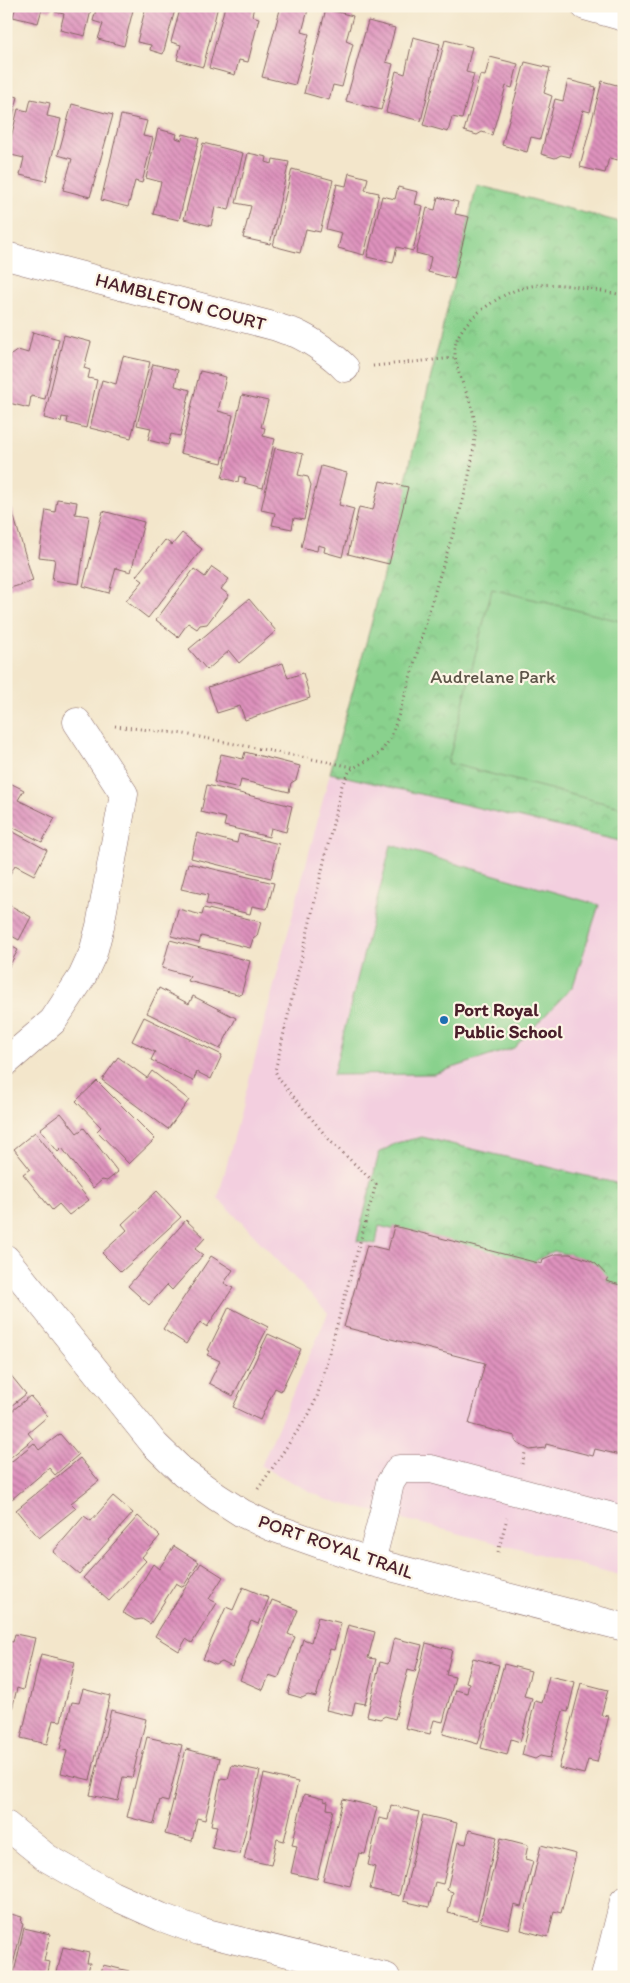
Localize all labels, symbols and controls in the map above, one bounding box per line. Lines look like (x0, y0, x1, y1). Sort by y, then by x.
street label: HAMBLETON COURT (93, 268, 269, 335)
park label: Audrelane Park (430, 665, 556, 688)
place label: Port Royal Public School (454, 998, 563, 1043)
marker: Port Royal Public School (438, 1014, 450, 1026)
street label: PORT ROYAL TRAIL (255, 1509, 417, 1584)

